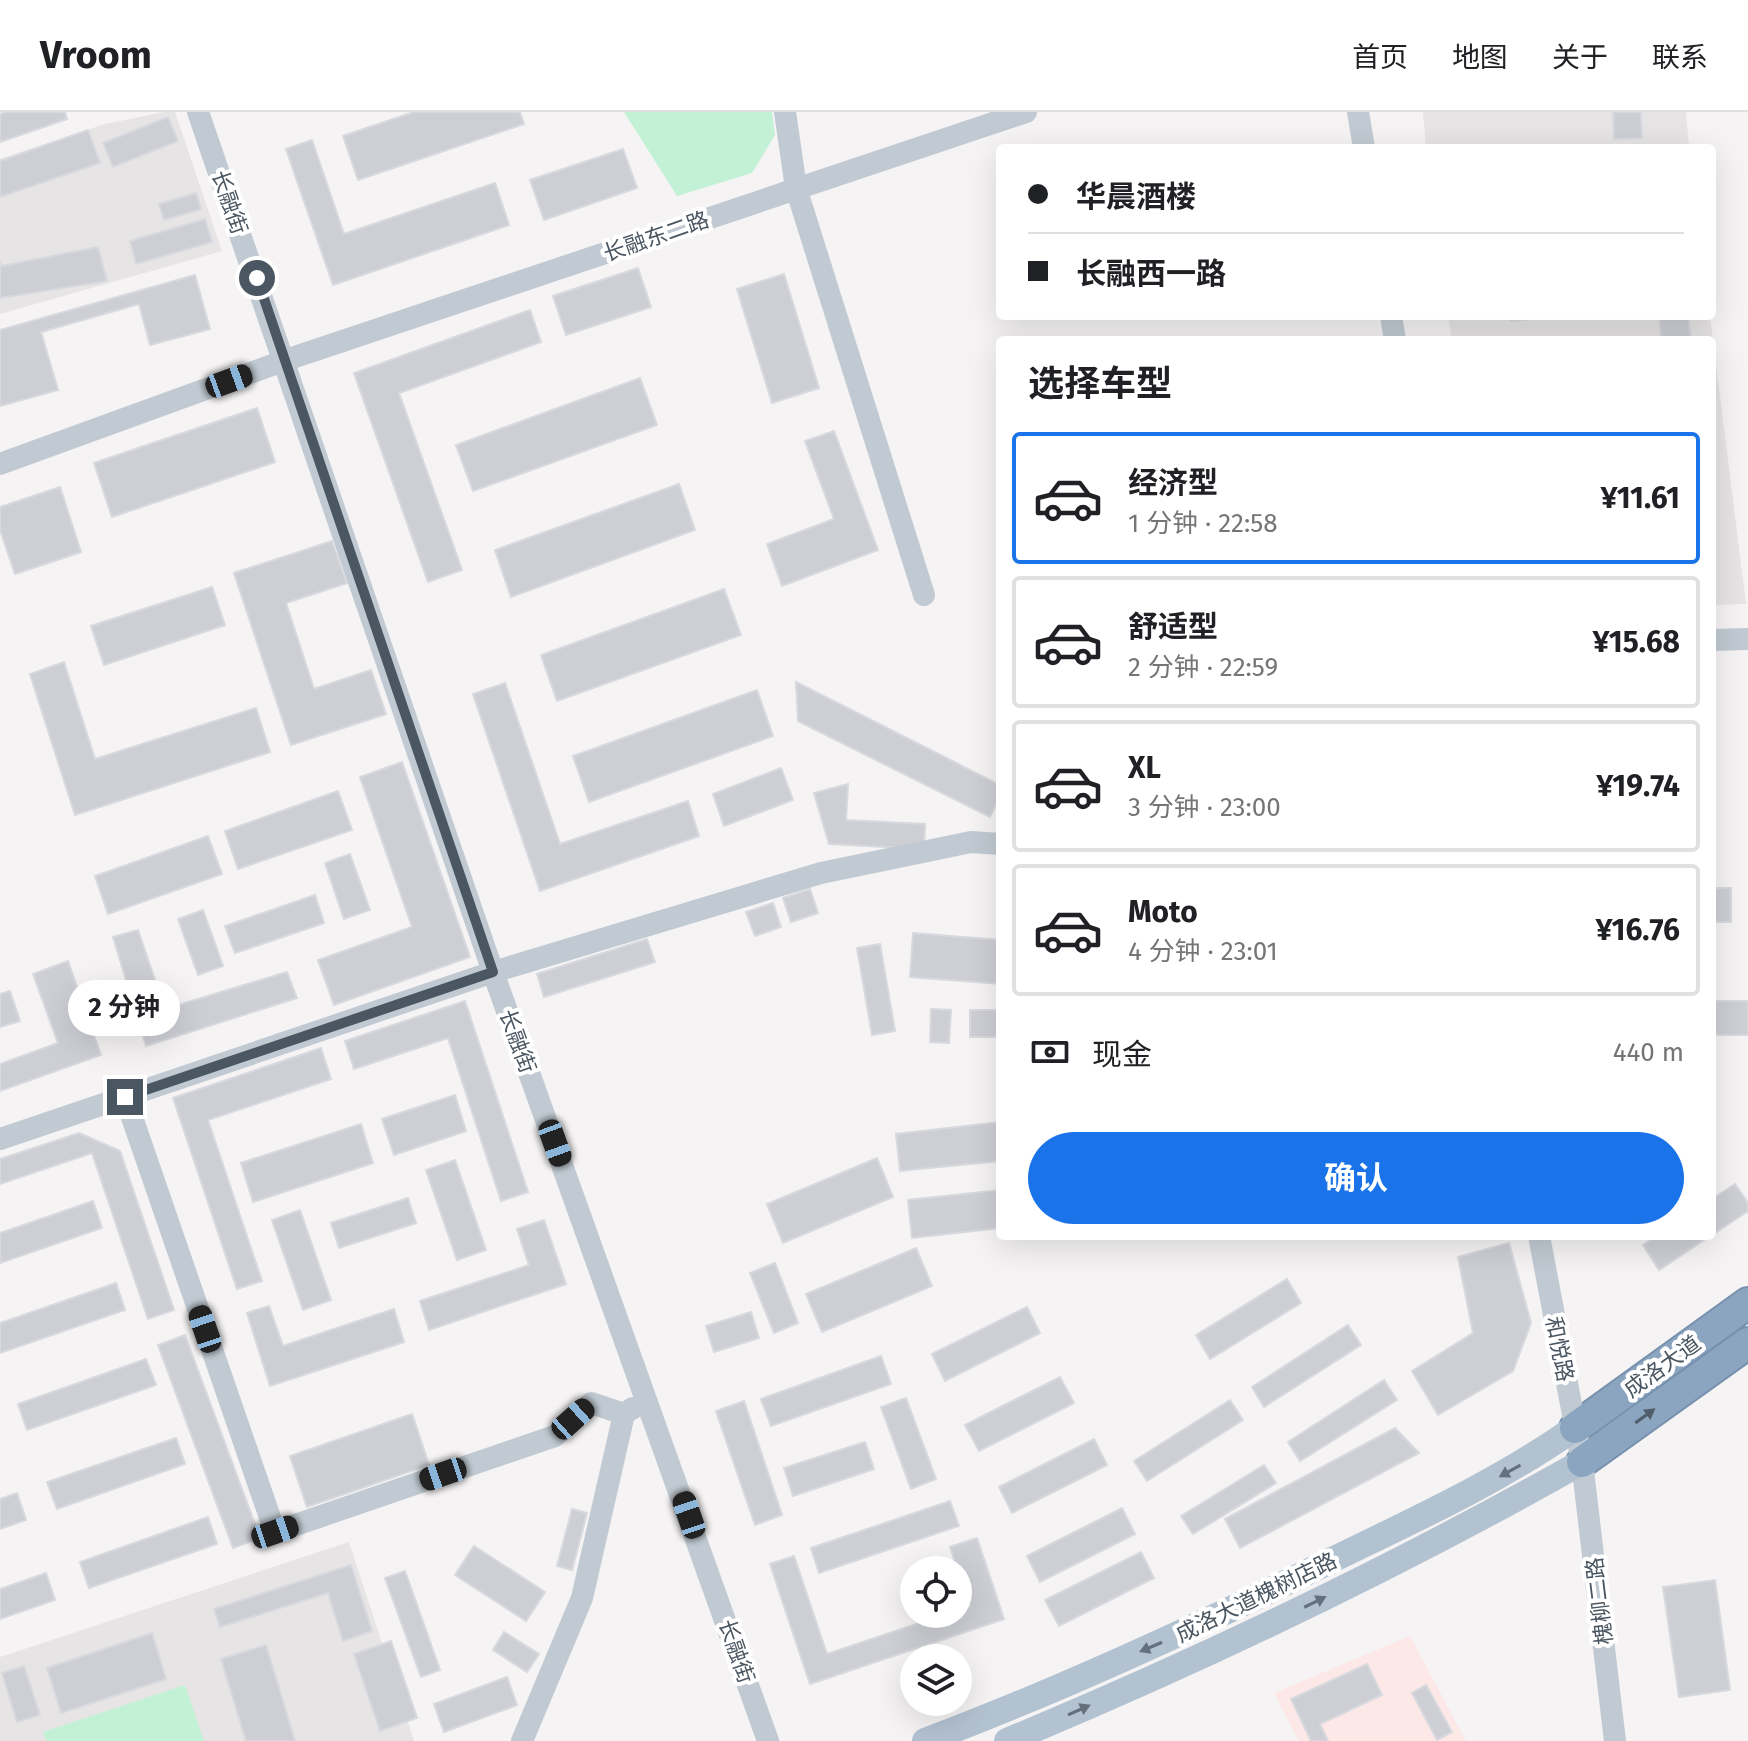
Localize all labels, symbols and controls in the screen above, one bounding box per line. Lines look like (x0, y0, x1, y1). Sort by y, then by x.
text: Vroom (40, 32, 152, 78)
text: 首页 (1352, 41, 1408, 74)
text: 地图 (1452, 41, 1508, 74)
text: 关于 (1552, 41, 1608, 74)
text: 联系 (1652, 41, 1708, 74)
street label: 长融街 (206, 167, 253, 238)
text: 华晨酒楼 (1076, 179, 1196, 215)
street label: 长融东二路 (600, 206, 713, 267)
text: 长融西一路 (1076, 256, 1226, 292)
route start (239, 260, 275, 296)
car (202, 362, 256, 400)
text: 选择车型 (1028, 362, 1172, 406)
icon: car (1032, 462, 1104, 534)
text: 经济型 (1128, 465, 1218, 501)
text: ¥11.61 (1601, 480, 1680, 516)
text: 1 分钟 · 22:58 (1128, 508, 1278, 539)
icon: car (1032, 606, 1104, 678)
text: 舒适型 (1128, 609, 1218, 645)
text: ¥15.68 (1593, 624, 1680, 660)
text: 2 分钟 · 22:59 (1128, 652, 1278, 683)
icon: car (1032, 750, 1104, 822)
text: XL (1128, 750, 1161, 786)
text: ¥19.74 (1596, 768, 1680, 804)
text: 3 分钟 · 23:00 (1128, 792, 1281, 823)
icon: car (1032, 894, 1104, 966)
text: Moto (1128, 894, 1198, 930)
text: ¥16.76 (1595, 912, 1680, 948)
text: 4 分钟 · 23:01 (1128, 936, 1278, 967)
callout: 2 分钟 (69, 981, 181, 1037)
text: 2 分钟 (88, 992, 160, 1023)
street label: 长融街 (494, 1006, 542, 1077)
icon: cash (1028, 1030, 1072, 1074)
text: 现金 (1092, 1037, 1152, 1073)
text: 440 m (1613, 1037, 1684, 1068)
route end (107, 1079, 143, 1115)
car (536, 1116, 574, 1170)
button: 确认 (1028, 1132, 1684, 1224)
car (186, 1302, 224, 1356)
street label: 和悦路 (1540, 1314, 1579, 1384)
street label: 成洛大道 (1619, 1330, 1706, 1403)
car (547, 1394, 599, 1444)
one-way arrow (1635, 1409, 1655, 1425)
car (416, 1455, 470, 1493)
one-way arrow (1499, 1464, 1521, 1478)
car (670, 1488, 708, 1542)
car (248, 1513, 302, 1551)
street label: 成洛大道槐树店路 (1171, 1547, 1341, 1648)
map controls (900, 1556, 972, 1716)
button: locate (900, 1556, 972, 1628)
street label: 槐柳二路 (1581, 1556, 1618, 1646)
one-way arrow (1303, 1595, 1326, 1608)
street label: 长融街 (713, 1616, 760, 1687)
one-way arrow (1139, 1640, 1163, 1653)
button: layers (900, 1644, 972, 1716)
one-way arrow (1067, 1704, 1090, 1717)

